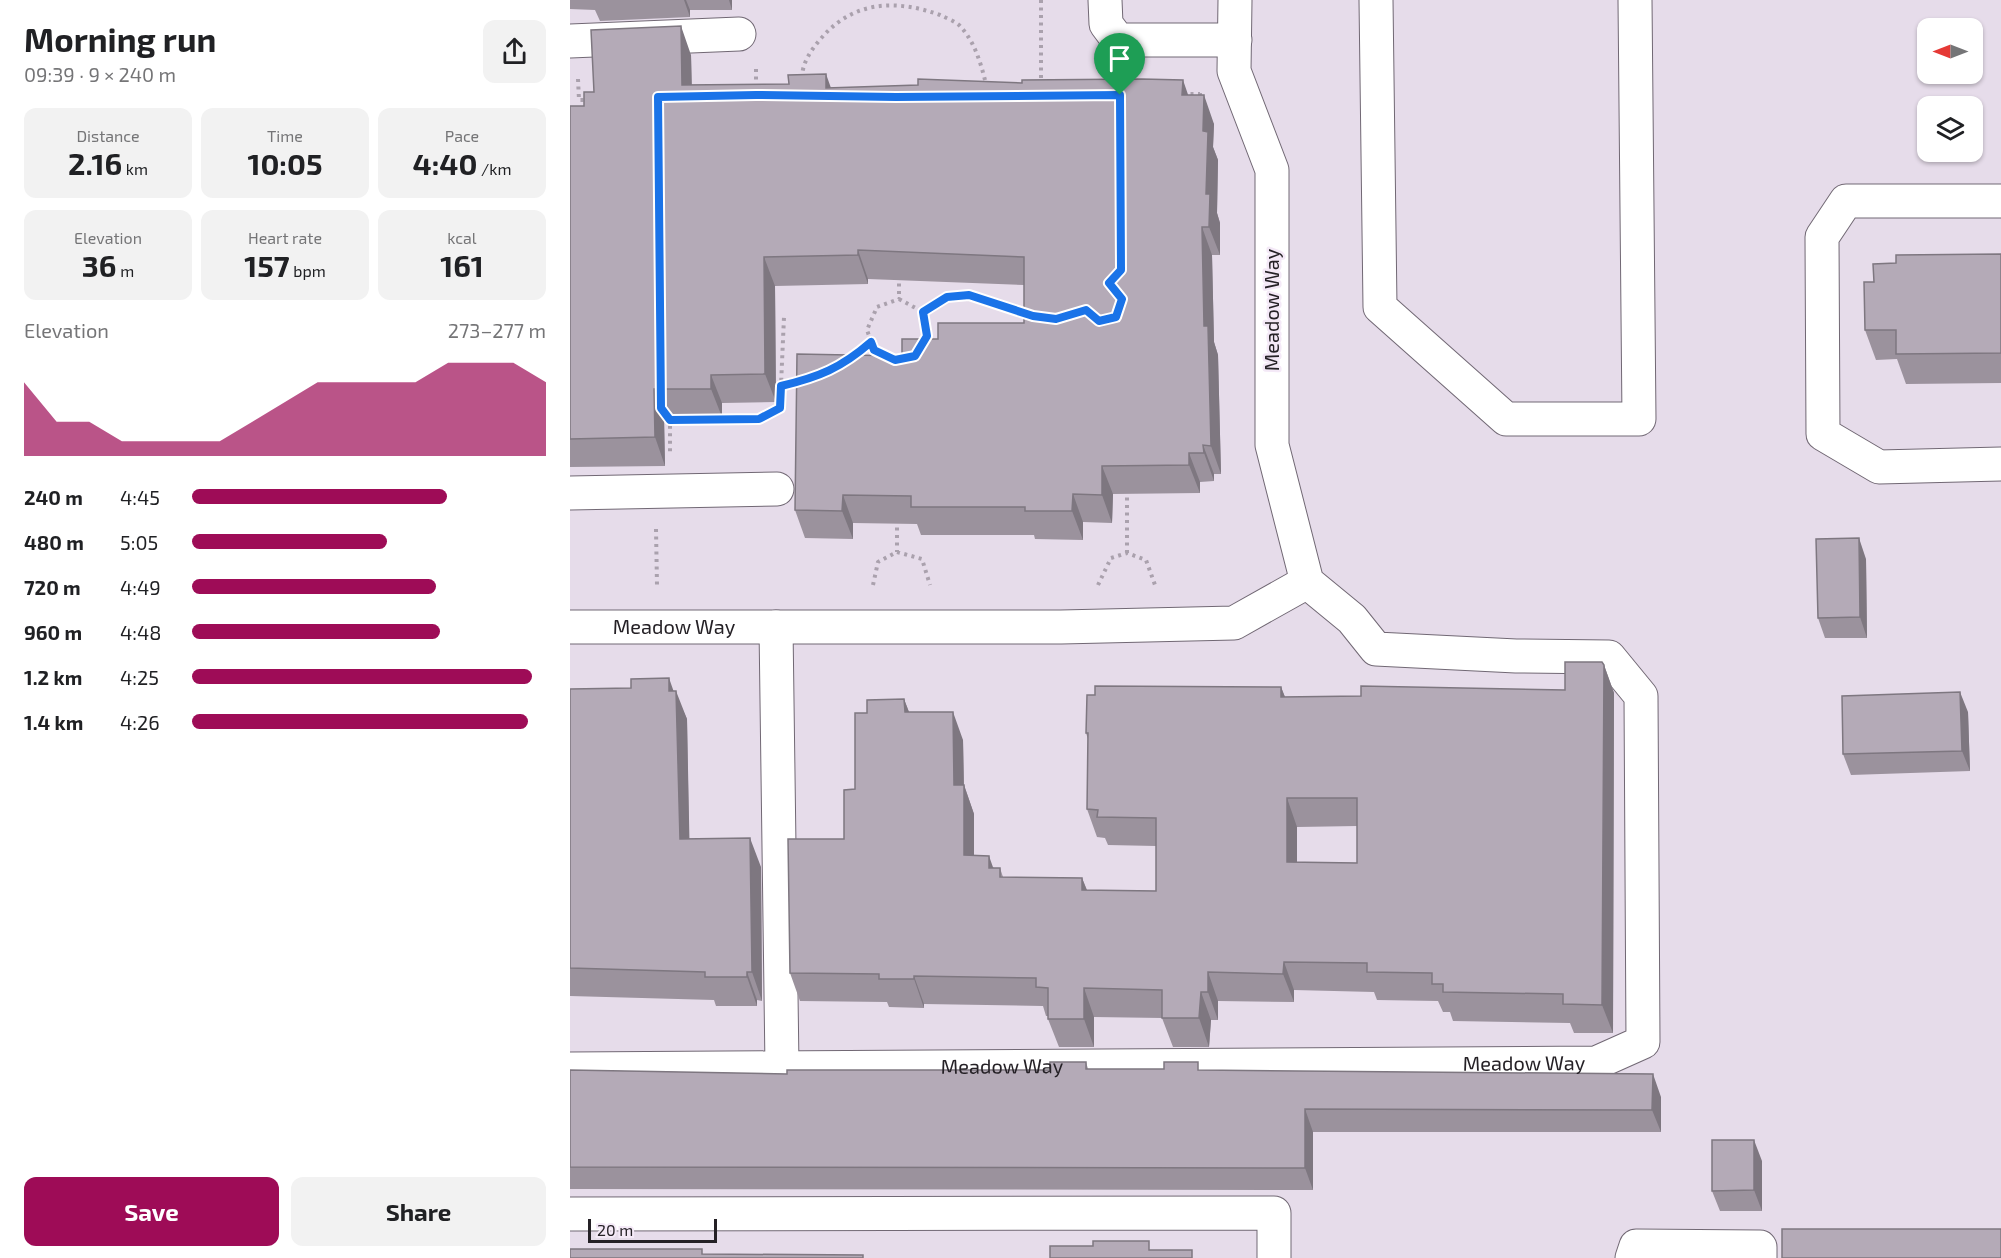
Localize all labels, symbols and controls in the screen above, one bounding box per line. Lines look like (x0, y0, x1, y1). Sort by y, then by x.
north arrow (1917, 18, 1983, 84)
map controls (1917, 18, 1983, 162)
text: Morning run (24, 19, 216, 59)
button: share (483, 20, 546, 83)
pin (1094, 33, 1145, 95)
icon: arrive (1103, 42, 1136, 75)
text: 09:39 · 9 × 240 m (24, 62, 176, 86)
button: layers (1917, 96, 1983, 162)
text: Distance (76, 126, 140, 145)
text: Time (267, 126, 303, 145)
text: Pace (445, 126, 479, 145)
text: 2.16 (68, 145, 122, 181)
text: 10:05 (247, 145, 323, 181)
text: 4:40 (413, 145, 477, 181)
text: km (122, 159, 148, 178)
text: /km (477, 159, 511, 178)
text: Elevation (74, 228, 142, 247)
text: Heart rate (248, 228, 322, 247)
text: kcal (447, 228, 477, 247)
text: 36 (82, 247, 117, 283)
text: 157 (244, 247, 290, 283)
text: 161 (440, 247, 484, 283)
street label: Meadow Way (1259, 248, 1283, 371)
text: m (117, 261, 134, 280)
text: bpm (290, 261, 326, 280)
text: Elevation (24, 318, 109, 342)
text: 273–277 m (448, 318, 546, 342)
text: 240 m (24, 485, 83, 509)
text: 4:45 (120, 485, 160, 509)
text: 480 m (24, 530, 84, 554)
text: 5:05 (120, 530, 158, 554)
text: 720 m (24, 575, 81, 599)
text: 4:49 (120, 575, 161, 599)
street label: Meadow Way (613, 614, 736, 638)
text: 960 m (24, 620, 82, 644)
text: 4:48 (120, 620, 161, 644)
text: 1.2 km (24, 665, 82, 689)
text: 4:25 (120, 665, 159, 689)
text: 1.4 km (24, 710, 83, 734)
text: 4:26 (120, 710, 160, 734)
street label: Meadow Way (1463, 1050, 1586, 1075)
street label: Meadow Way (941, 1053, 1064, 1078)
button: Save (24, 1177, 279, 1246)
button: Share (291, 1177, 546, 1246)
scale bar (588, 1216, 717, 1244)
text: 20 m (597, 1220, 633, 1239)

